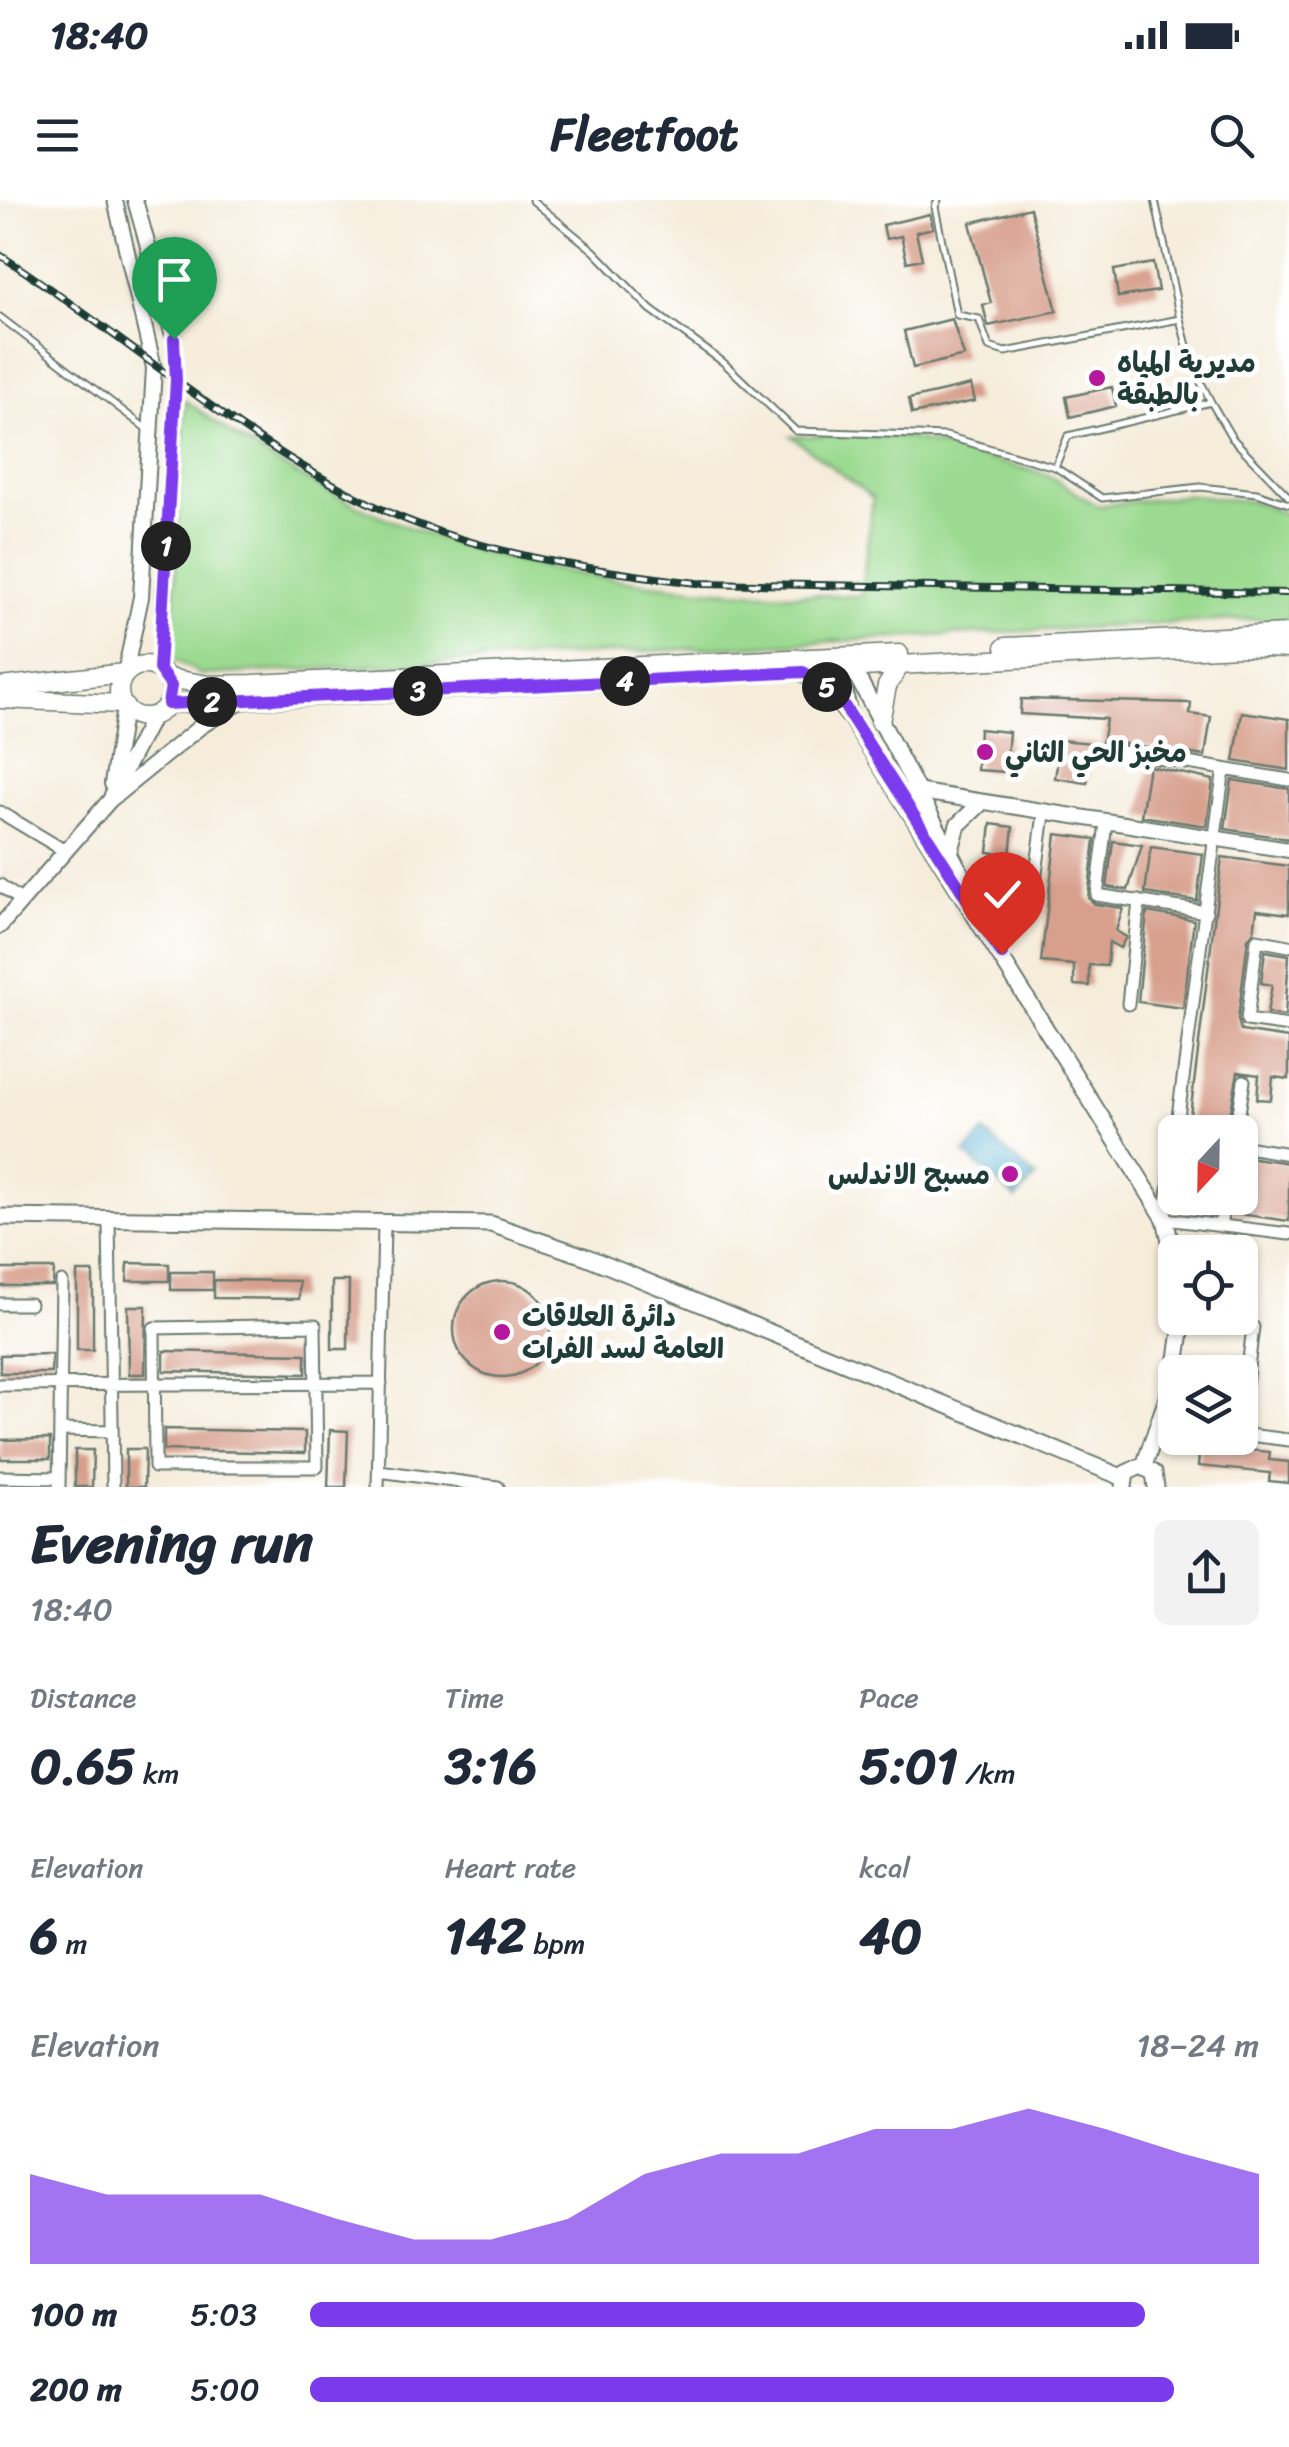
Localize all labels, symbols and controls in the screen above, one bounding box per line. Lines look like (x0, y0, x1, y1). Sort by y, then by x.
text: 18:40 (50, 2, 148, 69)
text: Fleetfoot (551, 95, 738, 175)
icon: menu (30, 108, 85, 163)
icon: search (1204, 108, 1259, 163)
pin (132, 237, 217, 340)
icon: arrive (147, 252, 202, 307)
place label: مديرية المياه بالطبقة (1117, 338, 1256, 419)
marker: مديرية المياه بالطبقة (1086, 367, 1108, 389)
pin: 1 (141, 521, 191, 571)
text: 1 (160, 521, 172, 570)
pin: 4 (600, 656, 650, 706)
text: 4 (616, 656, 634, 705)
pin: 5 (802, 662, 852, 712)
text: 5 (818, 662, 836, 711)
pin: 3 (393, 666, 443, 716)
text: 3 (410, 666, 426, 715)
pin: 2 (187, 677, 237, 727)
text: 2 (204, 677, 220, 726)
place label: مخبز الحي الثاني (1005, 728, 1187, 778)
marker: مخبز الحي الثاني (974, 741, 996, 763)
pin (960, 852, 1045, 955)
icon: check (975, 867, 1030, 922)
north arrow (1158, 1115, 1258, 1215)
map controls (1158, 1115, 1258, 1455)
place label: مسبح الاندلس (828, 1150, 990, 1199)
marker: مسبح الاندلس (999, 1163, 1021, 1185)
button: locate (1158, 1235, 1258, 1335)
place label: دائرة العلاقات العامة لسد الفرات (522, 1292, 724, 1373)
marker: دائرة العلاقات العامة لسد الفرات (491, 1321, 513, 1343)
button: layers (1158, 1355, 1258, 1455)
text: Evening run (30, 1495, 313, 1592)
button: share (1154, 1520, 1259, 1625)
text: 18:40 (30, 1581, 113, 1638)
text: Distance (30, 1673, 136, 1722)
text: Time (445, 1673, 504, 1722)
text: Pace (859, 1673, 919, 1722)
text: 0.65 (30, 1722, 136, 1811)
text: 3:16 (445, 1722, 537, 1811)
text: 5:01 (859, 1722, 958, 1811)
text: km (136, 1749, 179, 1798)
text: /km (958, 1749, 1016, 1798)
text: Elevation (30, 1843, 143, 1892)
text: Heart rate (445, 1843, 576, 1892)
text: kcal (859, 1843, 910, 1892)
text: 6 (30, 1892, 58, 1981)
text: 142 (445, 1892, 526, 1981)
text: 40 (859, 1892, 922, 1981)
text: m (58, 1919, 87, 1968)
text: bpm (526, 1919, 585, 1968)
text: Elevation (30, 2017, 160, 2074)
text: 18–24 m (1136, 2017, 1259, 2074)
text: 100 m (30, 2286, 117, 2343)
text: 5:03 (190, 2286, 257, 2343)
text: 200 m (30, 2361, 122, 2418)
text: 5:00 (190, 2361, 260, 2418)

